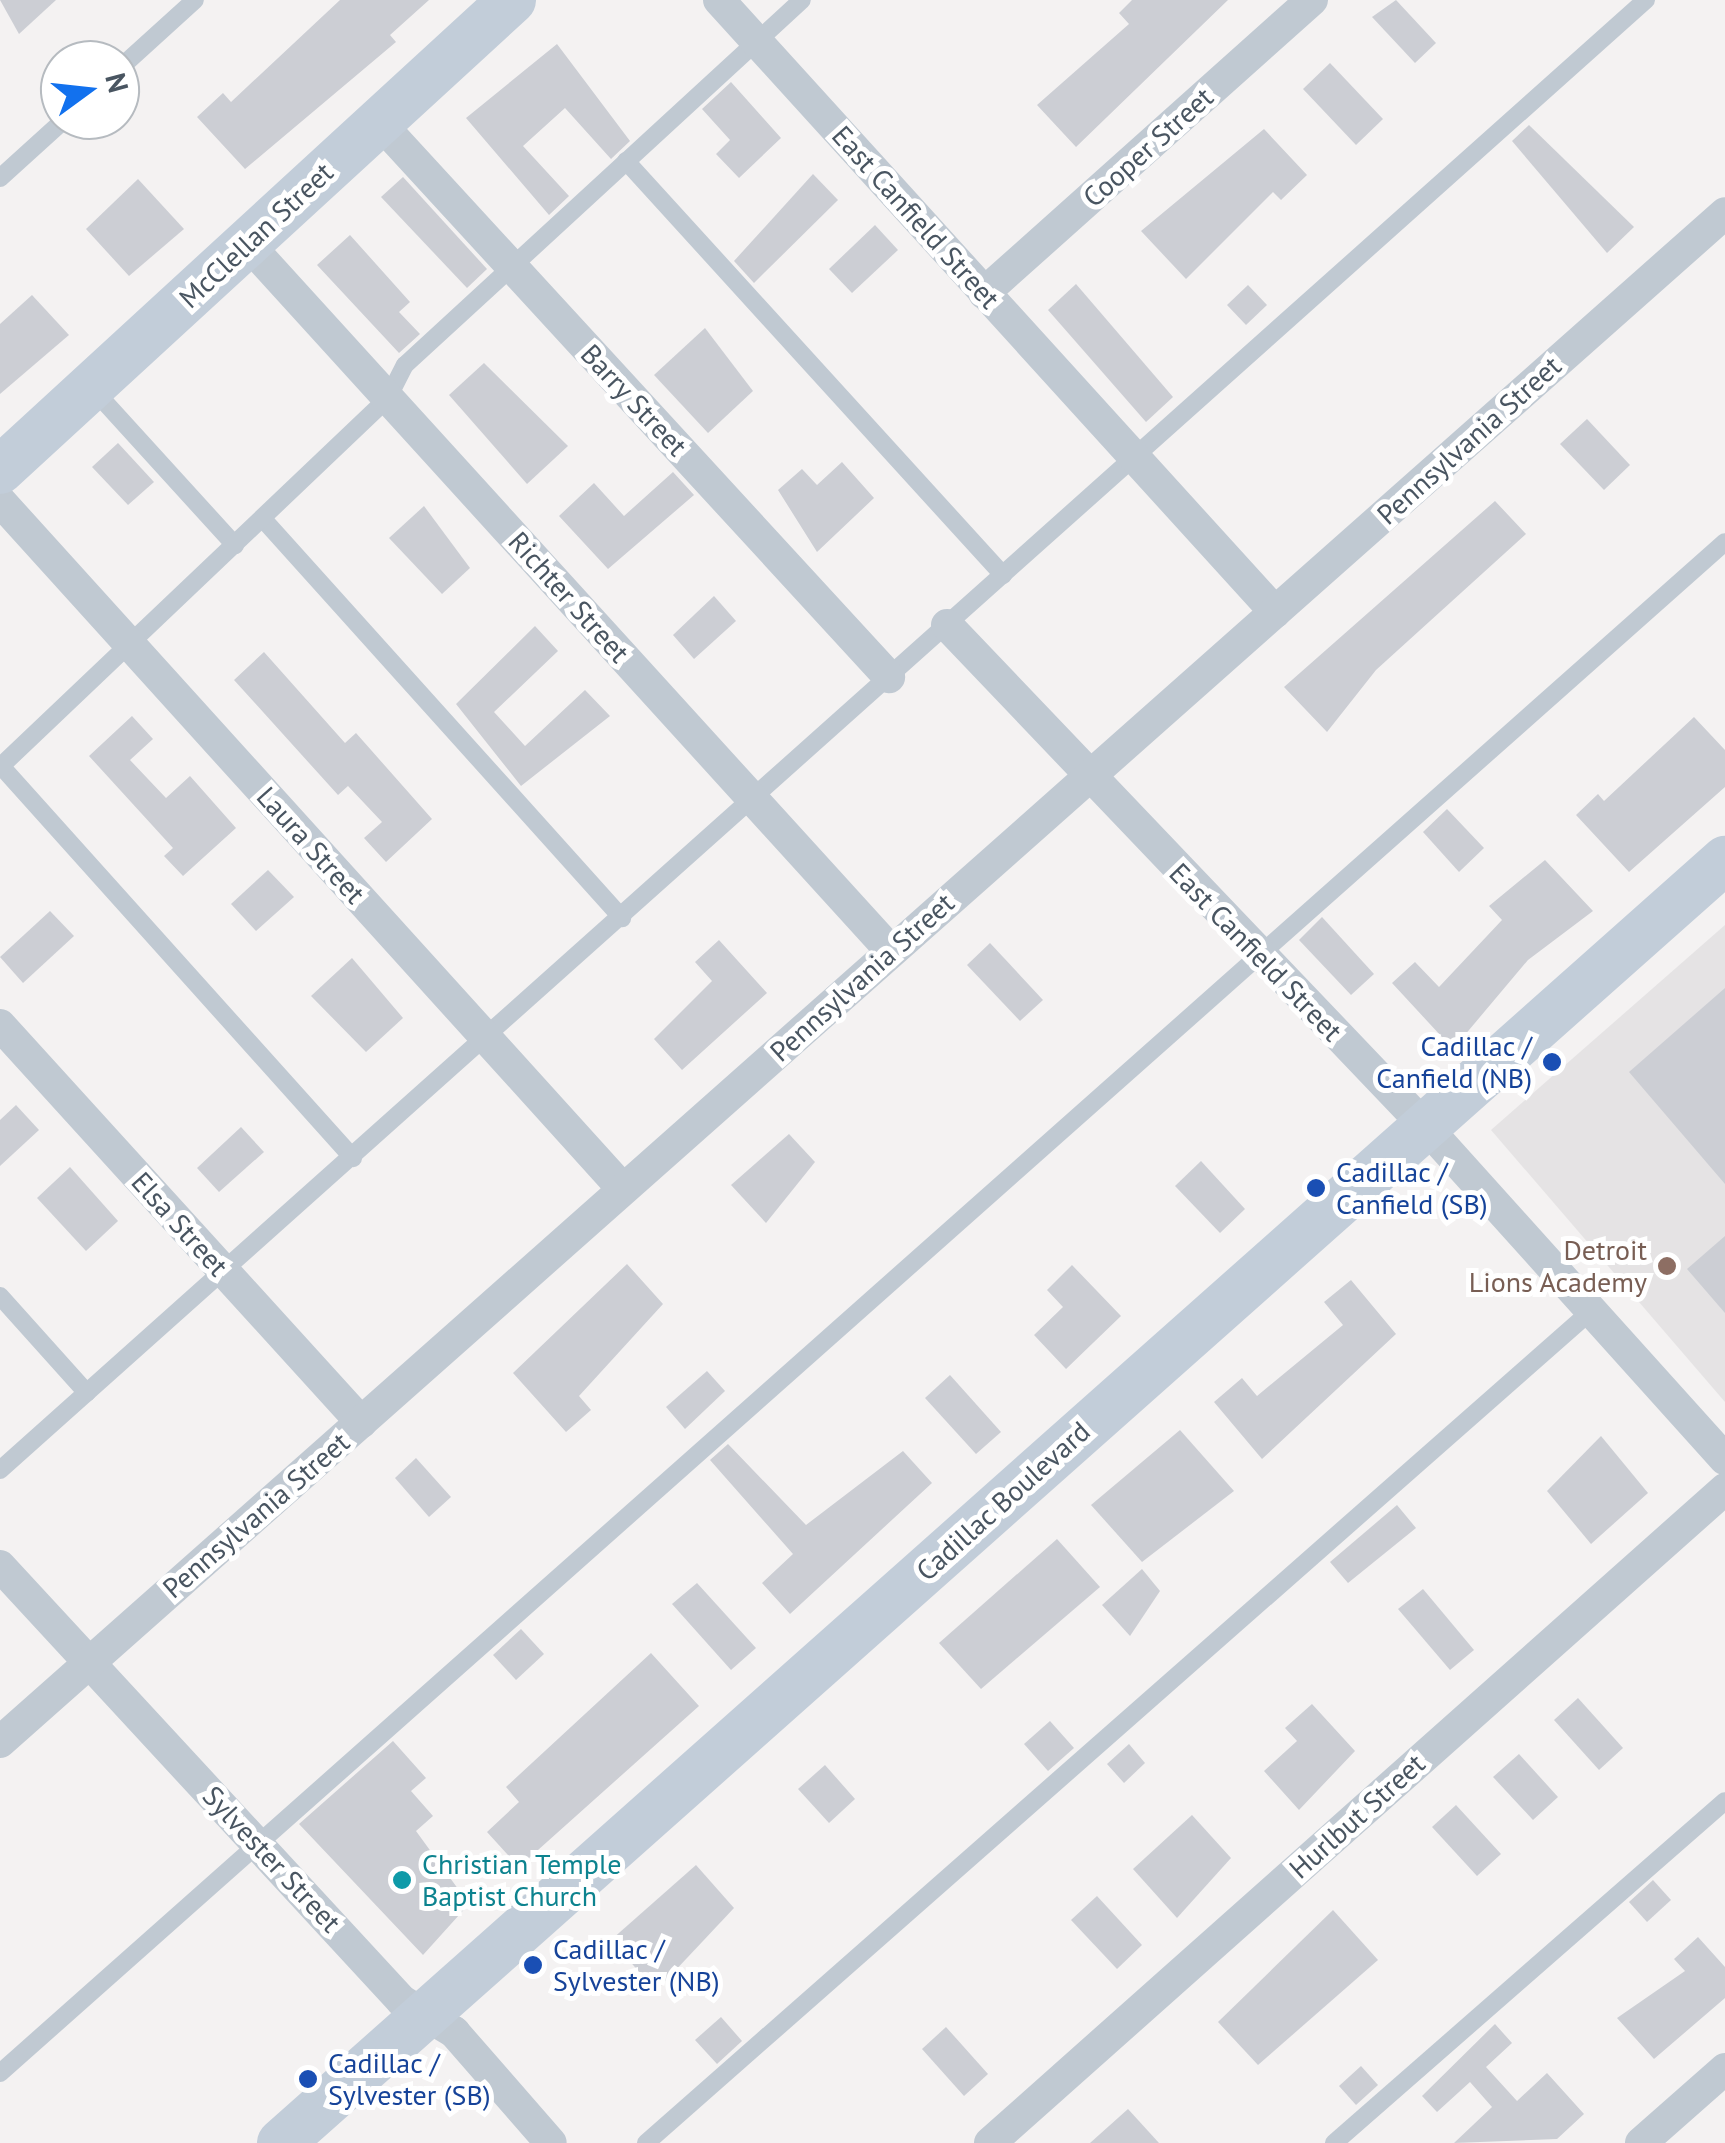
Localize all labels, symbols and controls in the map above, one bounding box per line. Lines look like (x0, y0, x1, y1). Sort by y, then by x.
north arrow (40, 40, 140, 140)
text: N (97, 69, 138, 96)
street label: Cooper Street (1076, 80, 1220, 214)
street label: East Canfield Street (825, 119, 1007, 315)
street label: McClellan Street (172, 155, 340, 315)
street label: Barry Street (574, 337, 694, 463)
street label: Pennsylvania Street (1370, 349, 1568, 531)
street label: Richter Street (502, 525, 636, 669)
street label: Laura Street (250, 780, 372, 910)
street label: East Canfield Street (1163, 856, 1349, 1048)
street label: Pennsylvania Street (763, 886, 961, 1068)
place label: Cadillac / Canfield (NB) (1376, 1029, 1532, 1095)
marker: Cadillac / Canfield (NB) (1541, 1051, 1563, 1073)
place label: Cadillac / Canfield (SB) (1336, 1155, 1488, 1221)
street label: Elsa Street (125, 1165, 235, 1283)
marker: Cadillac / Canfield (SB) (1305, 1177, 1327, 1199)
place label: Detroit Lions Academy (1468, 1233, 1647, 1299)
marker: Detroit Lions Academy (1656, 1255, 1678, 1277)
street label: Cadillac Boulevard (909, 1414, 1097, 1588)
street label: Pennsylvania Street (156, 1425, 356, 1605)
street label: Hurlbut Street (1282, 1747, 1432, 1885)
street label: Sylvester Street (196, 1779, 348, 1939)
place label: Christian Temple Baptist Church (422, 1847, 622, 1913)
marker: Christian Temple Baptist Church (391, 1869, 413, 1891)
place label: Cadillac / Sylvester (NB) (553, 1932, 720, 1998)
marker: Cadillac / Sylvester (NB) (522, 1954, 544, 1976)
place label: Cadillac / Sylvester (SB) (328, 2046, 491, 2112)
marker: Cadillac / Sylvester (SB) (297, 2068, 319, 2090)

